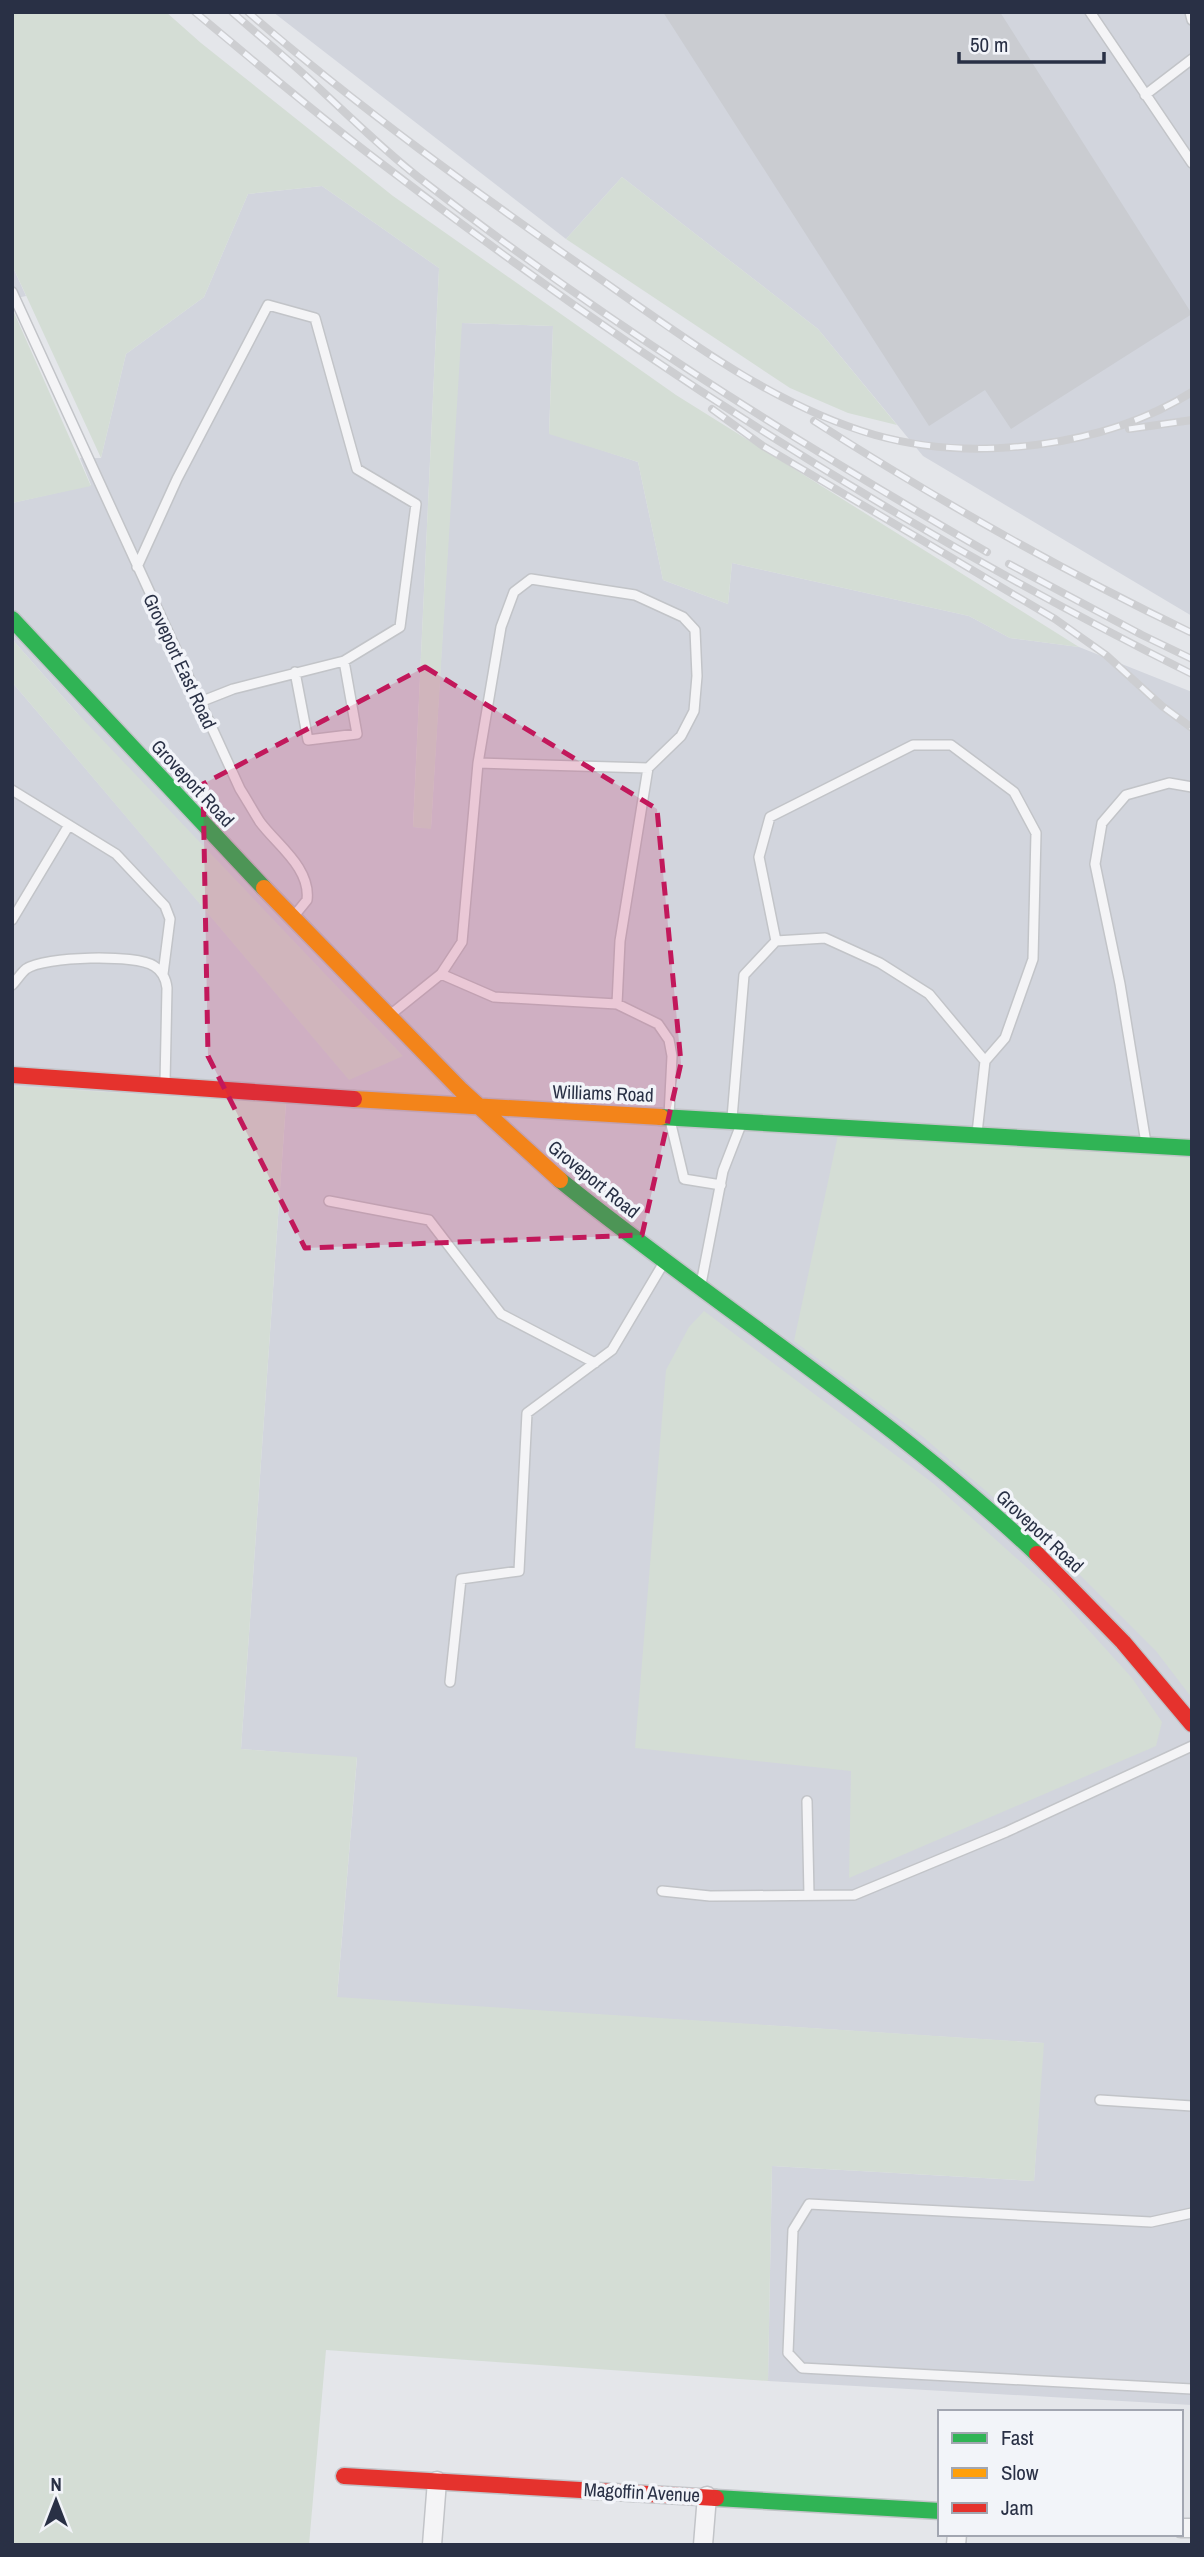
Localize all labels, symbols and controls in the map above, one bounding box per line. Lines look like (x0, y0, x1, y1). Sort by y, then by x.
scale bar (959, 21, 1104, 65)
text: 50 m (970, 30, 1008, 59)
street label: Groveport East Road (137, 589, 223, 733)
street label: Groveport Road (146, 734, 240, 832)
street label: Williams Road (552, 1078, 654, 1108)
street label: Groveport Road (543, 1134, 645, 1224)
street label: Groveport Road (991, 1484, 1089, 1578)
legend (938, 2410, 1183, 2536)
text: Fast (1001, 2423, 1034, 2452)
text: Slow (1001, 2458, 1039, 2487)
north arrow (21, 2466, 91, 2536)
text: N (50, 2471, 62, 2497)
street label: Magoffin Avenue (583, 2476, 701, 2508)
text: Jam (1001, 2493, 1034, 2522)

